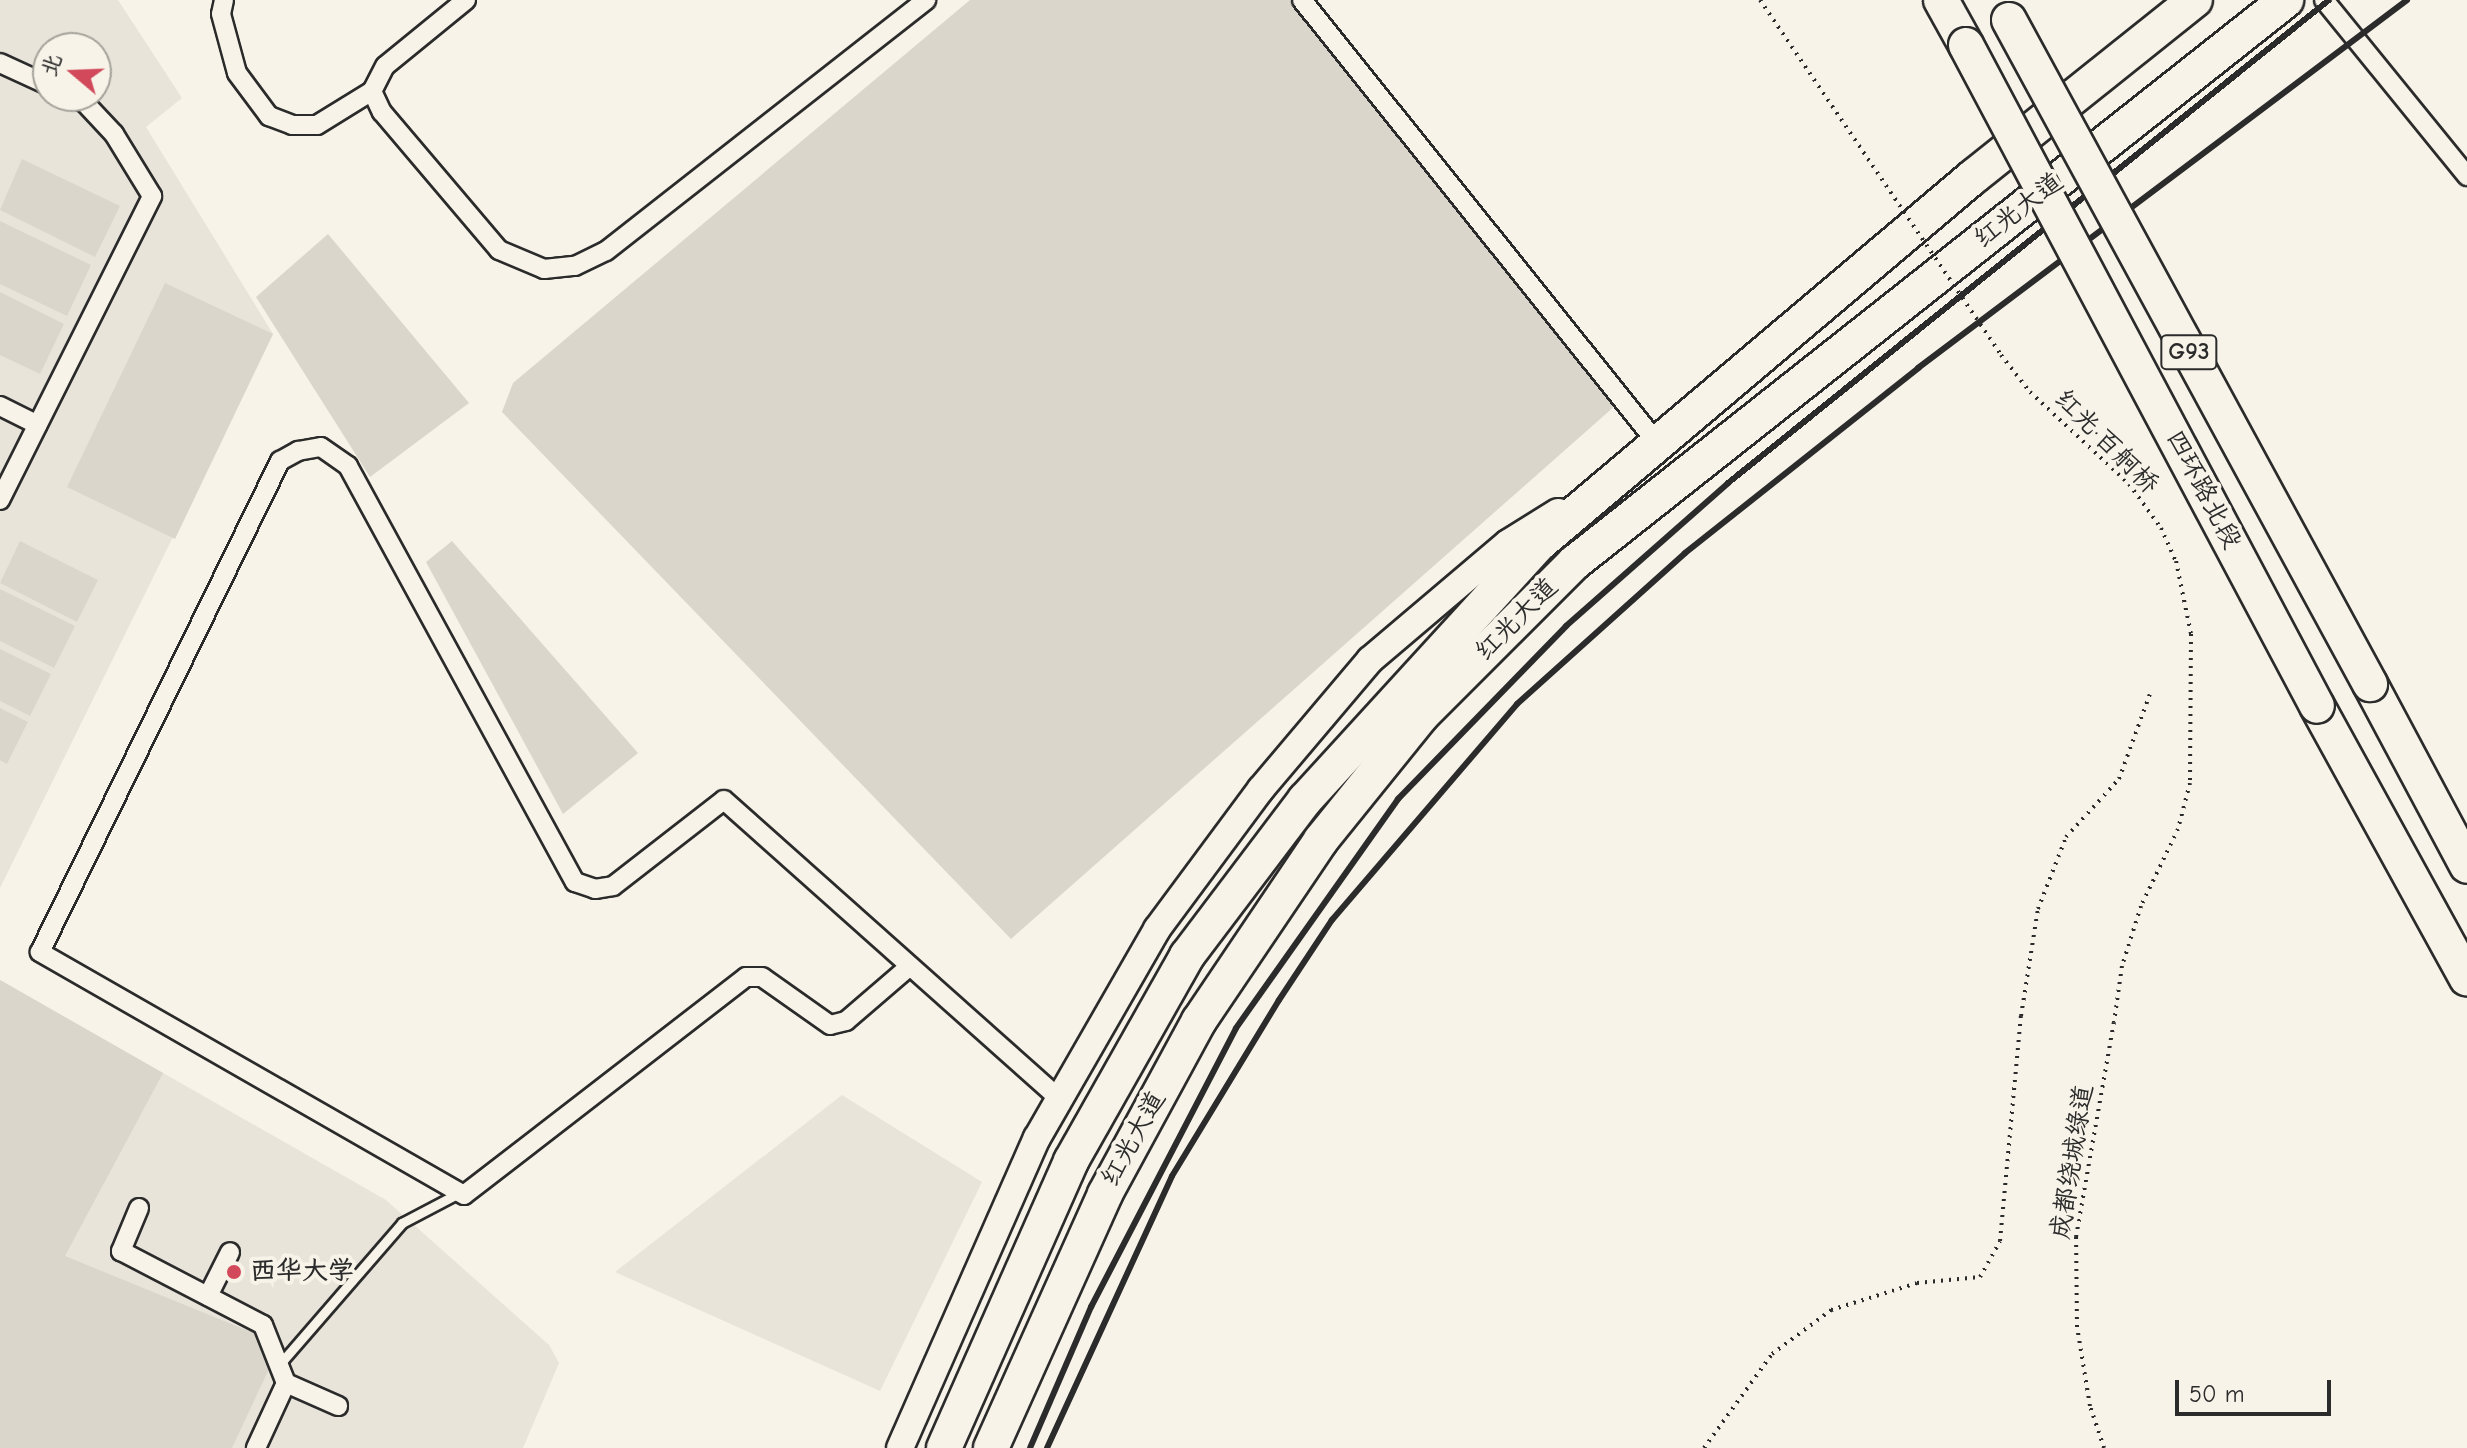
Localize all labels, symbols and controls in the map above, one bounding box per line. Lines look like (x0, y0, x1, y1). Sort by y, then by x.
north arrow (32, 32, 112, 112)
text: 北 (35, 50, 67, 79)
street label: 红光大道 (1968, 167, 2070, 255)
road number: G93 (2159, 332, 2219, 372)
street label: 红光·百舸桥 (2047, 383, 2165, 501)
street label: 四环路北段 (2159, 425, 2247, 555)
street label: 红光大道 (1469, 572, 1565, 668)
street label: 成都绕城绿道 (2045, 1083, 2101, 1241)
street label: 红光大道 (1095, 1086, 1173, 1192)
place label: 西华大学 (250, 1256, 354, 1288)
marker: 西华大学 (225, 1263, 243, 1281)
scale bar (2179, 1364, 2335, 1414)
text: 50 m (2189, 1380, 2245, 1408)

